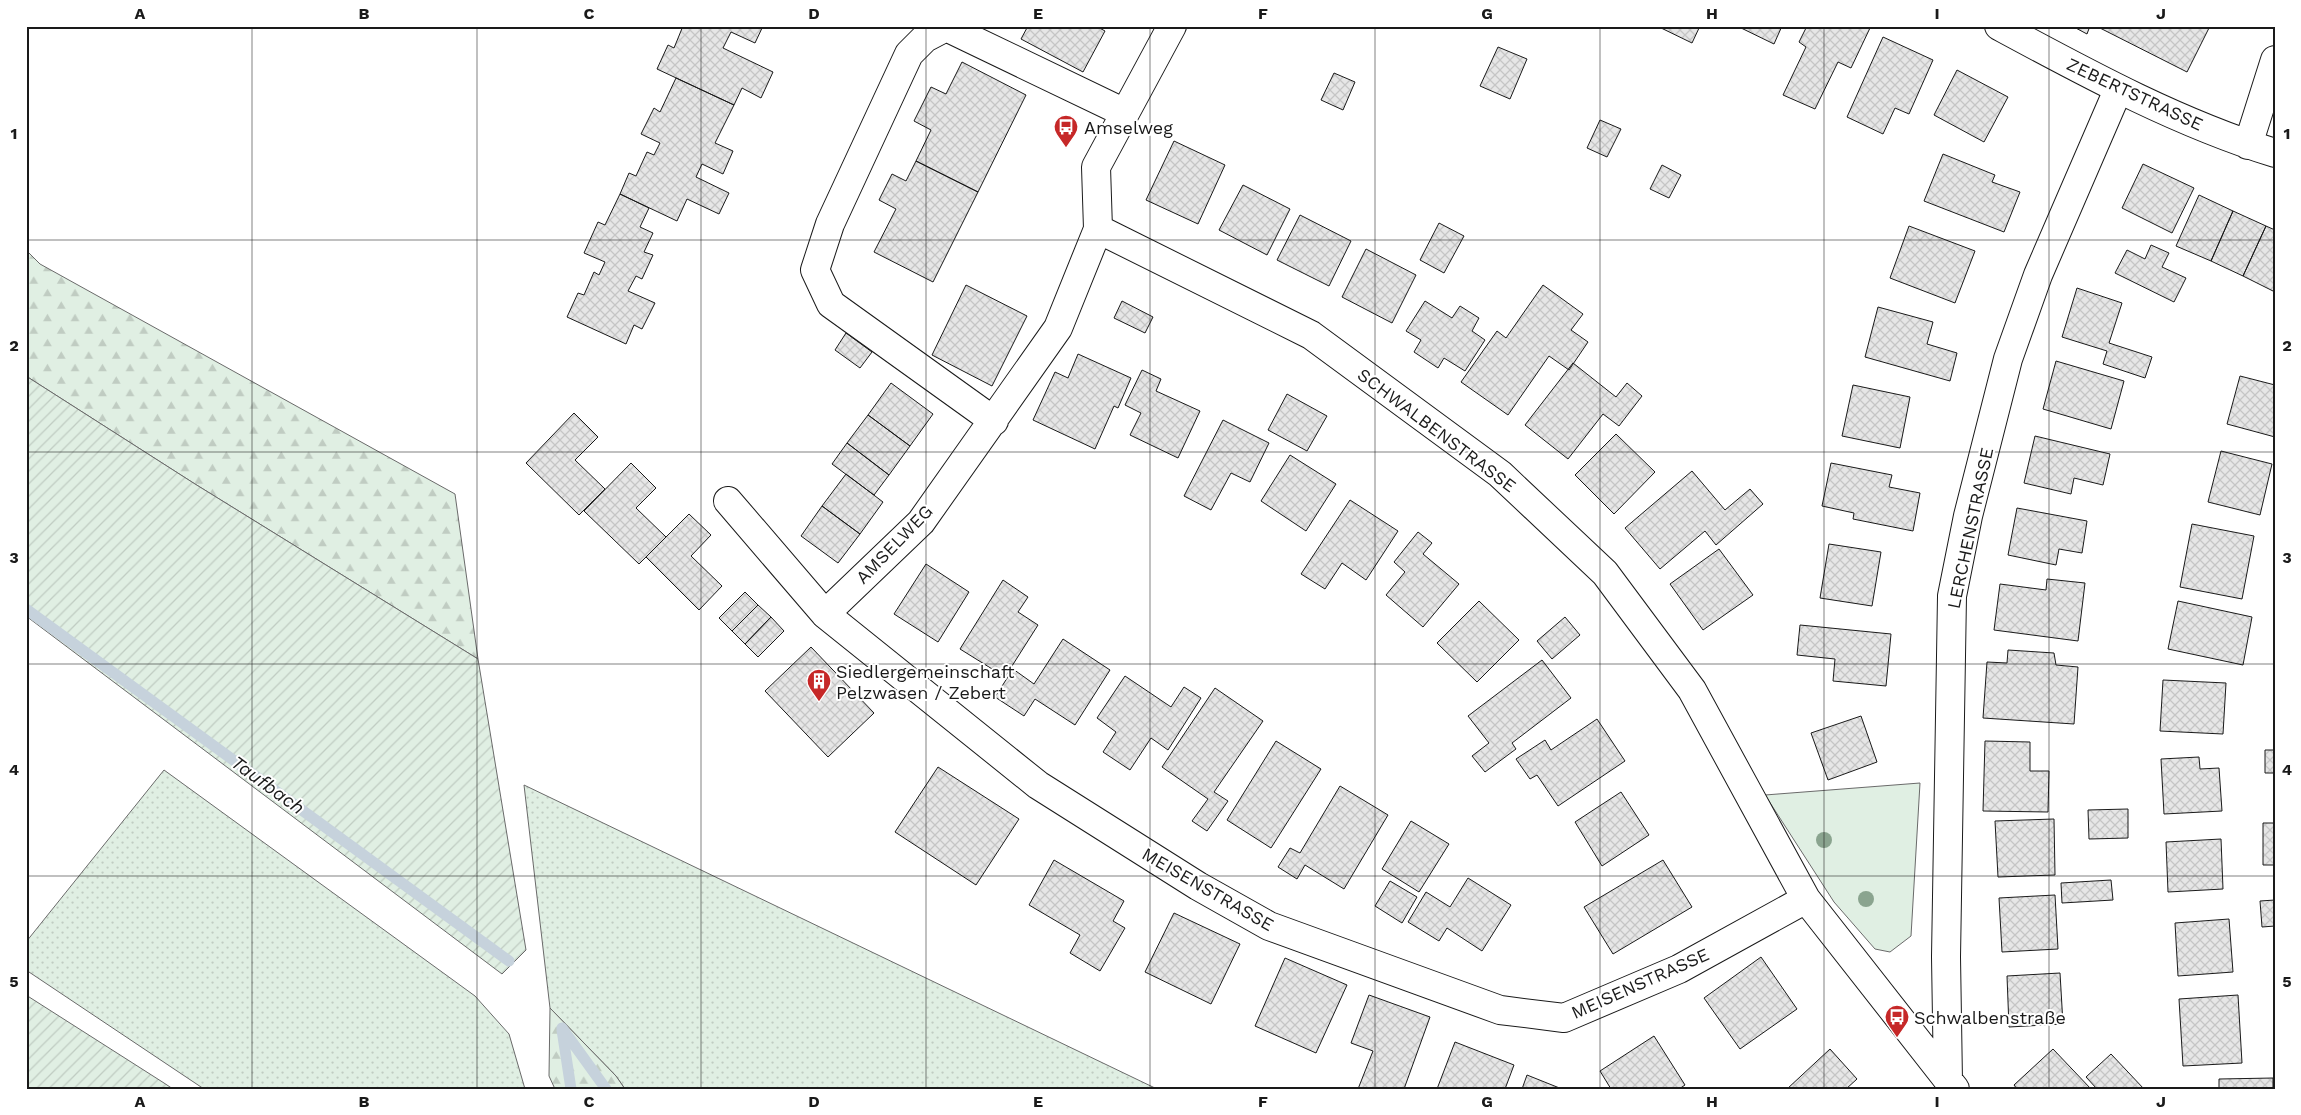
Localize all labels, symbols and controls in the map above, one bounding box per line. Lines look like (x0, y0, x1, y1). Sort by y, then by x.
text: A (135, 4, 146, 23)
text: B (359, 4, 370, 23)
text: C (584, 4, 595, 23)
text: D (808, 4, 820, 23)
text: E (1033, 4, 1043, 23)
text: F (1258, 4, 1268, 23)
text: G (1481, 4, 1493, 23)
text: H (1706, 4, 1718, 23)
text: I (1934, 4, 1940, 23)
text: J (2156, 4, 2166, 23)
street label: ZEBERTSTRASSE (2063, 53, 2207, 135)
bus stop icon: Amselweg (1053, 114, 1079, 148)
place label: Amselweg (1084, 117, 1173, 138)
text: 1 (11, 124, 17, 143)
text: 1 (2284, 124, 2290, 143)
text: 2 (9, 336, 19, 355)
text: 2 (2282, 336, 2292, 355)
street label: SCHWALBENSTRASSE (1354, 364, 1520, 496)
street label: LERCHENSTRASSE (1943, 445, 1997, 611)
street label: AMSELWEG (851, 500, 937, 588)
text: 3 (9, 548, 19, 567)
text: 3 (2282, 548, 2292, 567)
place label: Siedlergemeinschaft Pelzwasen / Zebert (836, 661, 1015, 703)
building icon: Siedlergemeinschaft Pelzwasen / Zebert (806, 668, 832, 702)
water label: Taufbach (227, 751, 309, 819)
text: 4 (9, 760, 19, 779)
text: 4 (2282, 760, 2292, 779)
street label: MEISENSTRASSE (1138, 843, 1278, 935)
street label: MEISENSTRASSE (1568, 943, 1712, 1023)
text: 5 (9, 972, 19, 991)
text: 5 (2282, 972, 2292, 991)
bus stop icon: Schwalbenstraße (1884, 1004, 1910, 1038)
place label: Schwalbenstraße (1914, 1007, 2066, 1028)
text: A (135, 1092, 146, 1111)
text: B (359, 1092, 370, 1111)
text: C (584, 1092, 595, 1111)
text: D (808, 1092, 820, 1111)
text: E (1033, 1092, 1043, 1111)
text: F (1258, 1092, 1268, 1111)
text: G (1481, 1092, 1493, 1111)
text: H (1706, 1092, 1718, 1111)
text: I (1934, 1092, 1940, 1111)
text: J (2156, 1092, 2166, 1111)

